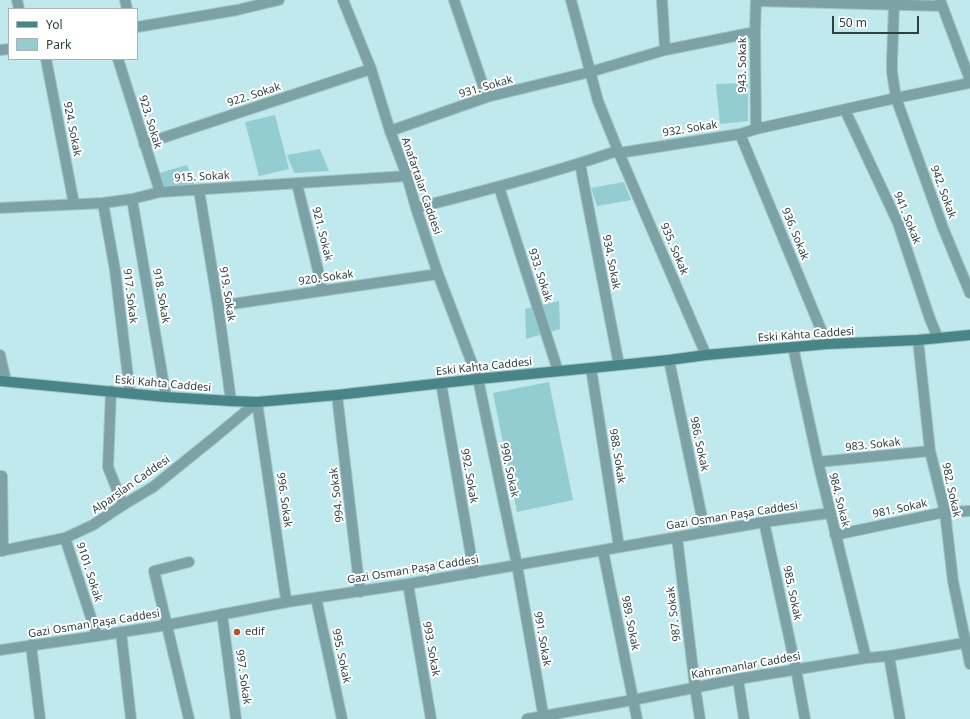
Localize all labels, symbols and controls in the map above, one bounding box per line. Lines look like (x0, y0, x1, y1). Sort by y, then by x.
legend (8, 8, 138, 60)
scale bar (834, 8, 921, 34)
text: 50 m (839, 14, 867, 31)
text: Yol (46, 16, 63, 33)
text: Park (46, 36, 71, 53)
street label: 943. Sokak (736, 37, 750, 93)
street label: 931. Sokak (458, 73, 514, 101)
street label: 922. Sokak (226, 80, 282, 110)
street label: 923. Sokak (136, 94, 164, 150)
street label: 924. Sokak (60, 101, 84, 157)
street label: 932. Sokak (662, 118, 718, 140)
street label: Anafartalar Caddesi (398, 136, 444, 236)
street label: 942. Sokak (927, 164, 959, 220)
street label: 915. Sokak (174, 169, 230, 185)
street label: 941. Sokak (891, 190, 923, 246)
street label: 921. Sokak (309, 206, 335, 262)
street label: 936. Sokak (779, 206, 811, 262)
street label: 935. Sokak (657, 221, 691, 277)
street label: 934. Sokak (599, 234, 623, 290)
street label: 933. Sokak (525, 247, 555, 303)
street label: 919. Sokak (216, 266, 238, 322)
street label: 917. Sokak (120, 268, 140, 324)
street label: 918. Sokak (150, 268, 172, 324)
street label: 920. Sokak (298, 268, 354, 288)
street label: Eski Kahta Caddesi (757, 325, 855, 345)
street label: Eski Kahta Caddesi (435, 355, 533, 379)
street label: Eski Kahta Caddesi (114, 373, 212, 395)
street label: 986. Sokak (687, 416, 711, 472)
street label: 988. Sokak (606, 428, 628, 484)
street label: 983. Sokak (845, 436, 901, 454)
street label: 990. Sokak (497, 442, 521, 498)
street label: 992. Sokak (458, 448, 480, 504)
street label: Alparslan Caddesi (89, 453, 173, 517)
street label: 982. Sokak (939, 462, 963, 518)
street label: 994. Sokak (327, 467, 347, 523)
street label: 996. Sokak (274, 472, 294, 528)
street label: 984. Sokak (826, 472, 852, 528)
street label: 981. Sokak (872, 497, 928, 521)
street label: Gazi Osman Paşa Caddesi (665, 499, 799, 533)
street label: 9101. Sokak (73, 541, 105, 603)
street label: Gazi Osman Paşa Caddesi (346, 553, 480, 587)
street label: 985. Sokak (780, 565, 804, 621)
street label: 987. Sokak (664, 586, 684, 642)
street label: 989. Sokak (618, 595, 642, 651)
street label: Gazi Osman Paşa Caddesi (27, 607, 161, 641)
street label: 991. Sokak (531, 611, 553, 667)
street label: 993. Sokak (420, 621, 442, 677)
place label: edif (245, 625, 265, 639)
marker: edif (232, 627, 242, 637)
street label: 995. Sokak (329, 628, 353, 684)
street label: 997. Sokak (233, 649, 253, 705)
street label: Kahramanlar Caddesi (690, 650, 802, 682)

